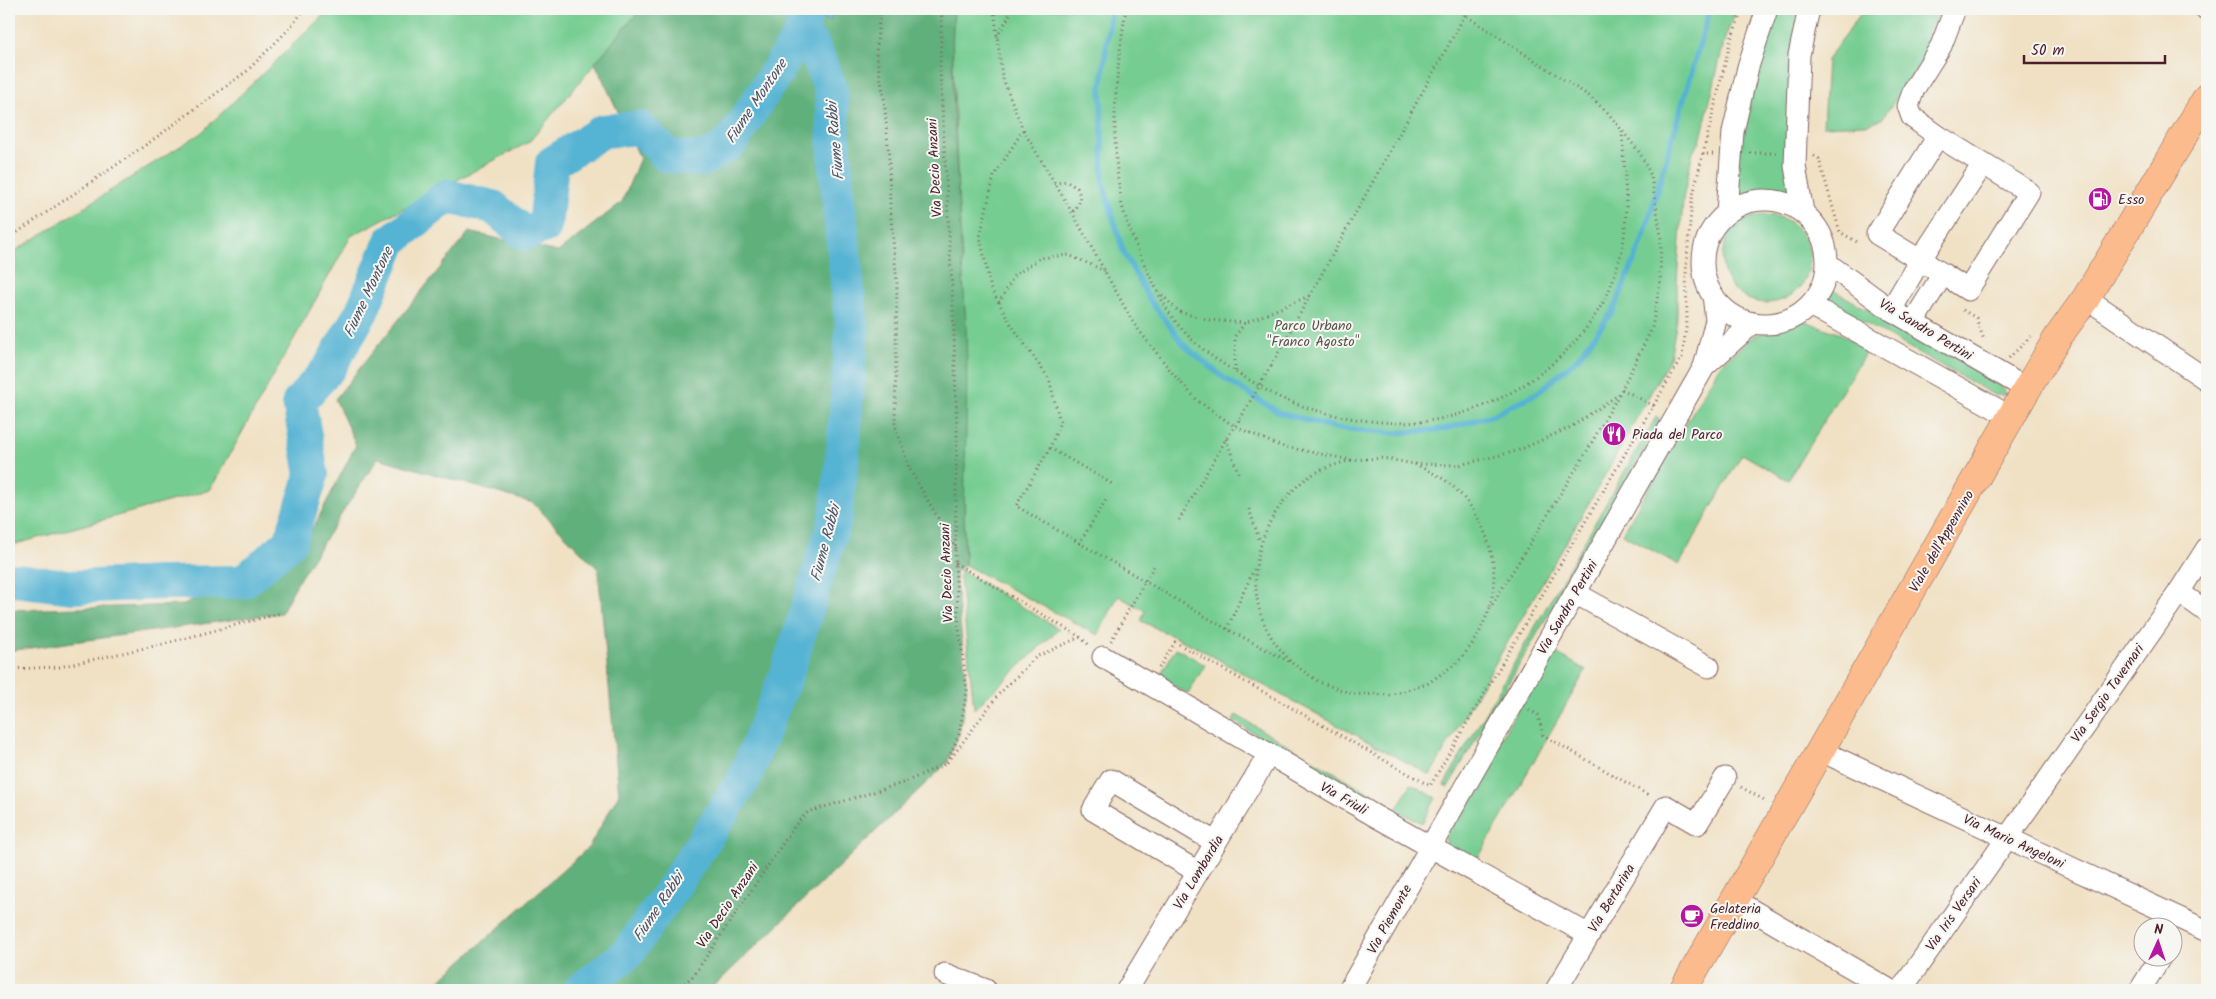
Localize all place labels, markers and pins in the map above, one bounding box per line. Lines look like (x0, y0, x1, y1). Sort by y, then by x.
fuel station icon: Esso (2087, 186, 2113, 212)
place label: Esso (2118, 189, 2144, 211)
restaurant icon: Piada del Parco (1601, 421, 1627, 447)
place label: Piada del Parco (1632, 424, 1722, 446)
place label: Gelateria Freddino (1710, 898, 1761, 936)
cafe icon: Gelateria Freddino (1679, 903, 1705, 929)

